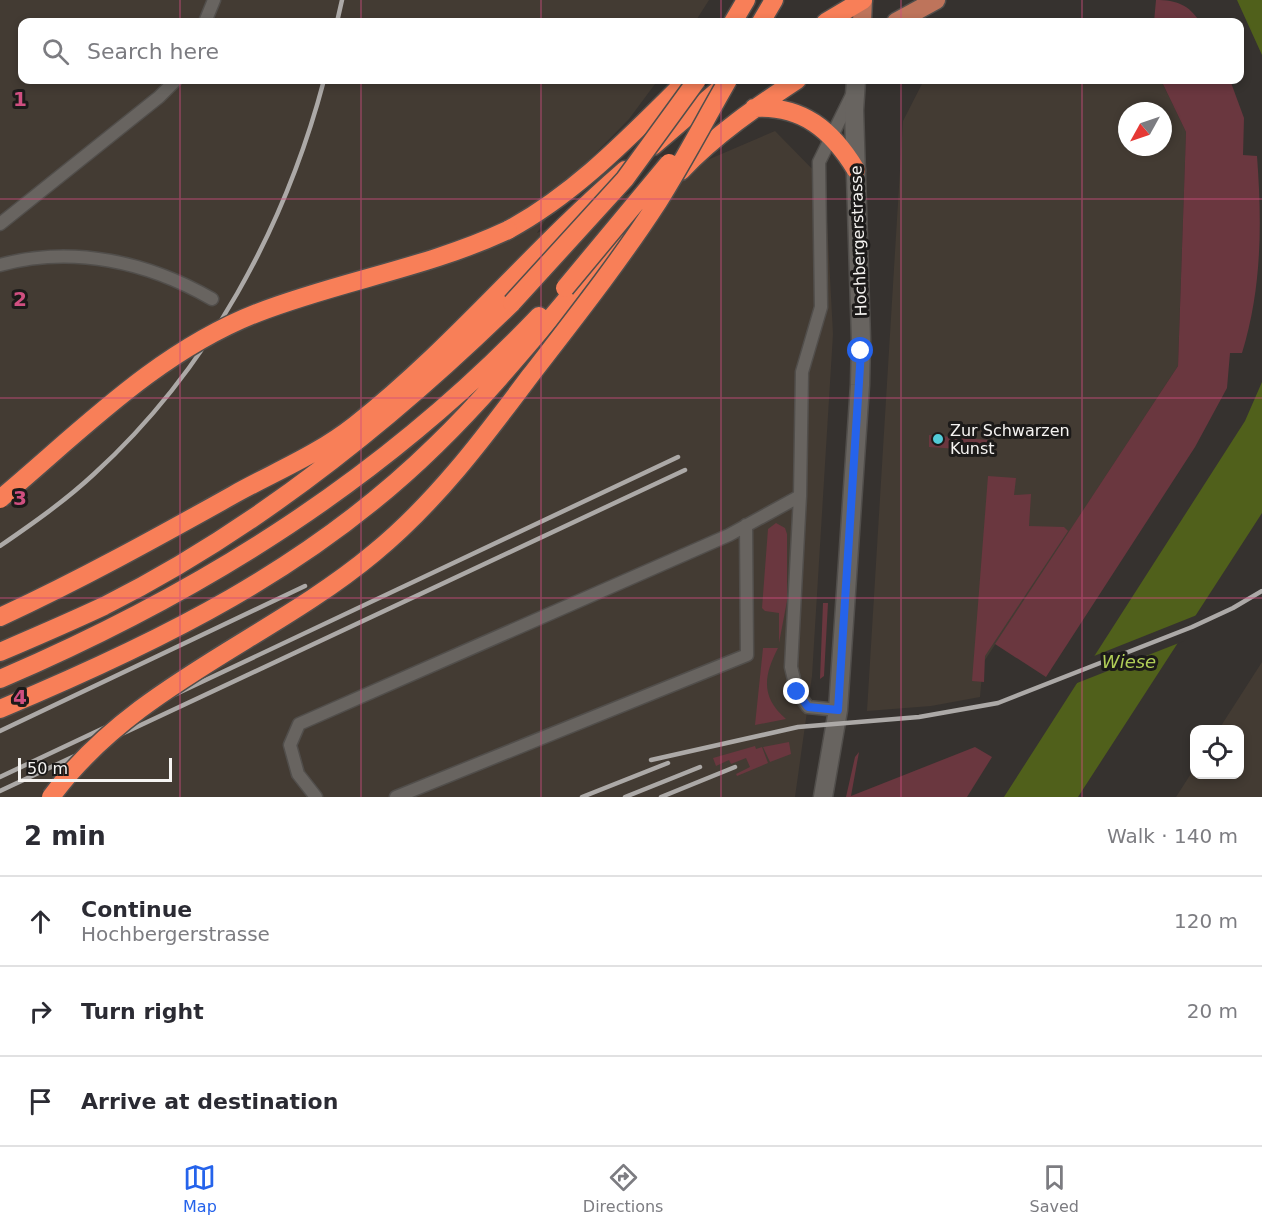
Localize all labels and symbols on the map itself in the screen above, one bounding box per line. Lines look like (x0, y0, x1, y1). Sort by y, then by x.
text: 1 (13, 87, 27, 111)
north arrow (1118, 102, 1172, 156)
street label: Hochbergerstrasse (846, 165, 871, 317)
text: 2 (13, 287, 27, 311)
route start (847, 337, 873, 363)
place label: Zur Schwarzen Kunst (950, 421, 1070, 458)
marker: Zur Schwarzen Kunst (931, 432, 945, 446)
text: 3 (13, 486, 27, 510)
water label: Wiese (1102, 651, 1156, 672)
route end (783, 678, 809, 704)
text: 4 (13, 685, 27, 709)
scale bar (18, 755, 172, 782)

